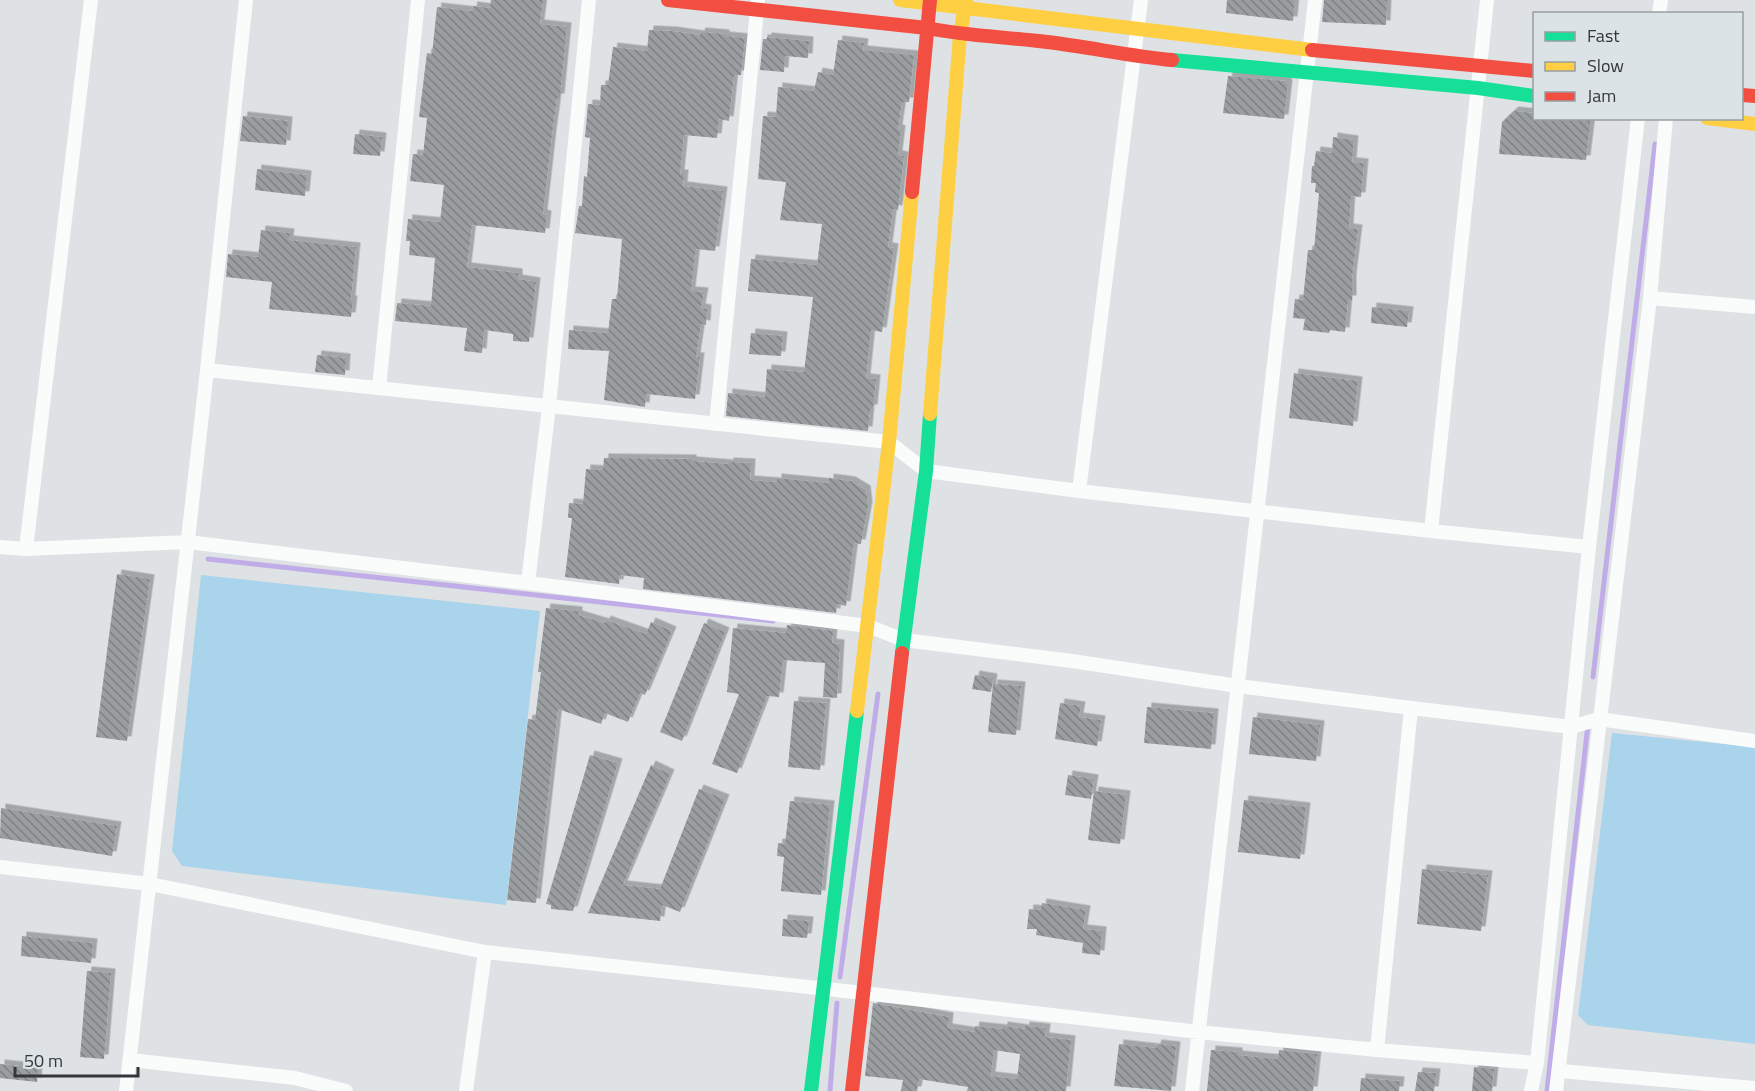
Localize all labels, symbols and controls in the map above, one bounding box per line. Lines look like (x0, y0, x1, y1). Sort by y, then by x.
legend (1533, 12, 1743, 120)
text: Fast (1587, 22, 1620, 49)
text: Slow (1587, 52, 1624, 79)
text: Jam (1587, 82, 1616, 109)
scale bar (15, 1040, 138, 1078)
text: 50 m (24, 1047, 63, 1074)

